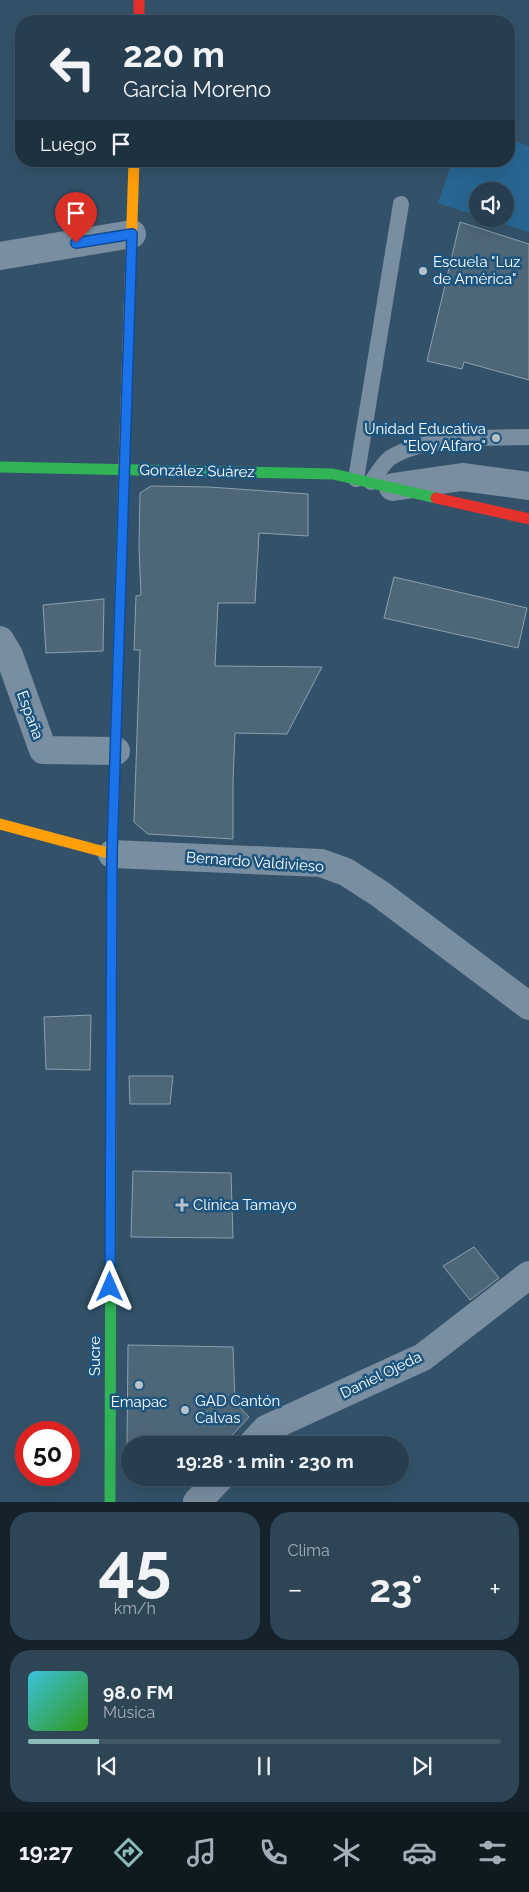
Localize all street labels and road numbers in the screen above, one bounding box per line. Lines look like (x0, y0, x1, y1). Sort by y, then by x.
street label: González Suárez (139, 461, 255, 481)
street label: España (13, 688, 47, 742)
street label: Bernardo Valdivieso (185, 848, 325, 876)
street label: Sucre (86, 1336, 104, 1376)
street label: Daniel Ojeda (337, 1348, 425, 1402)

